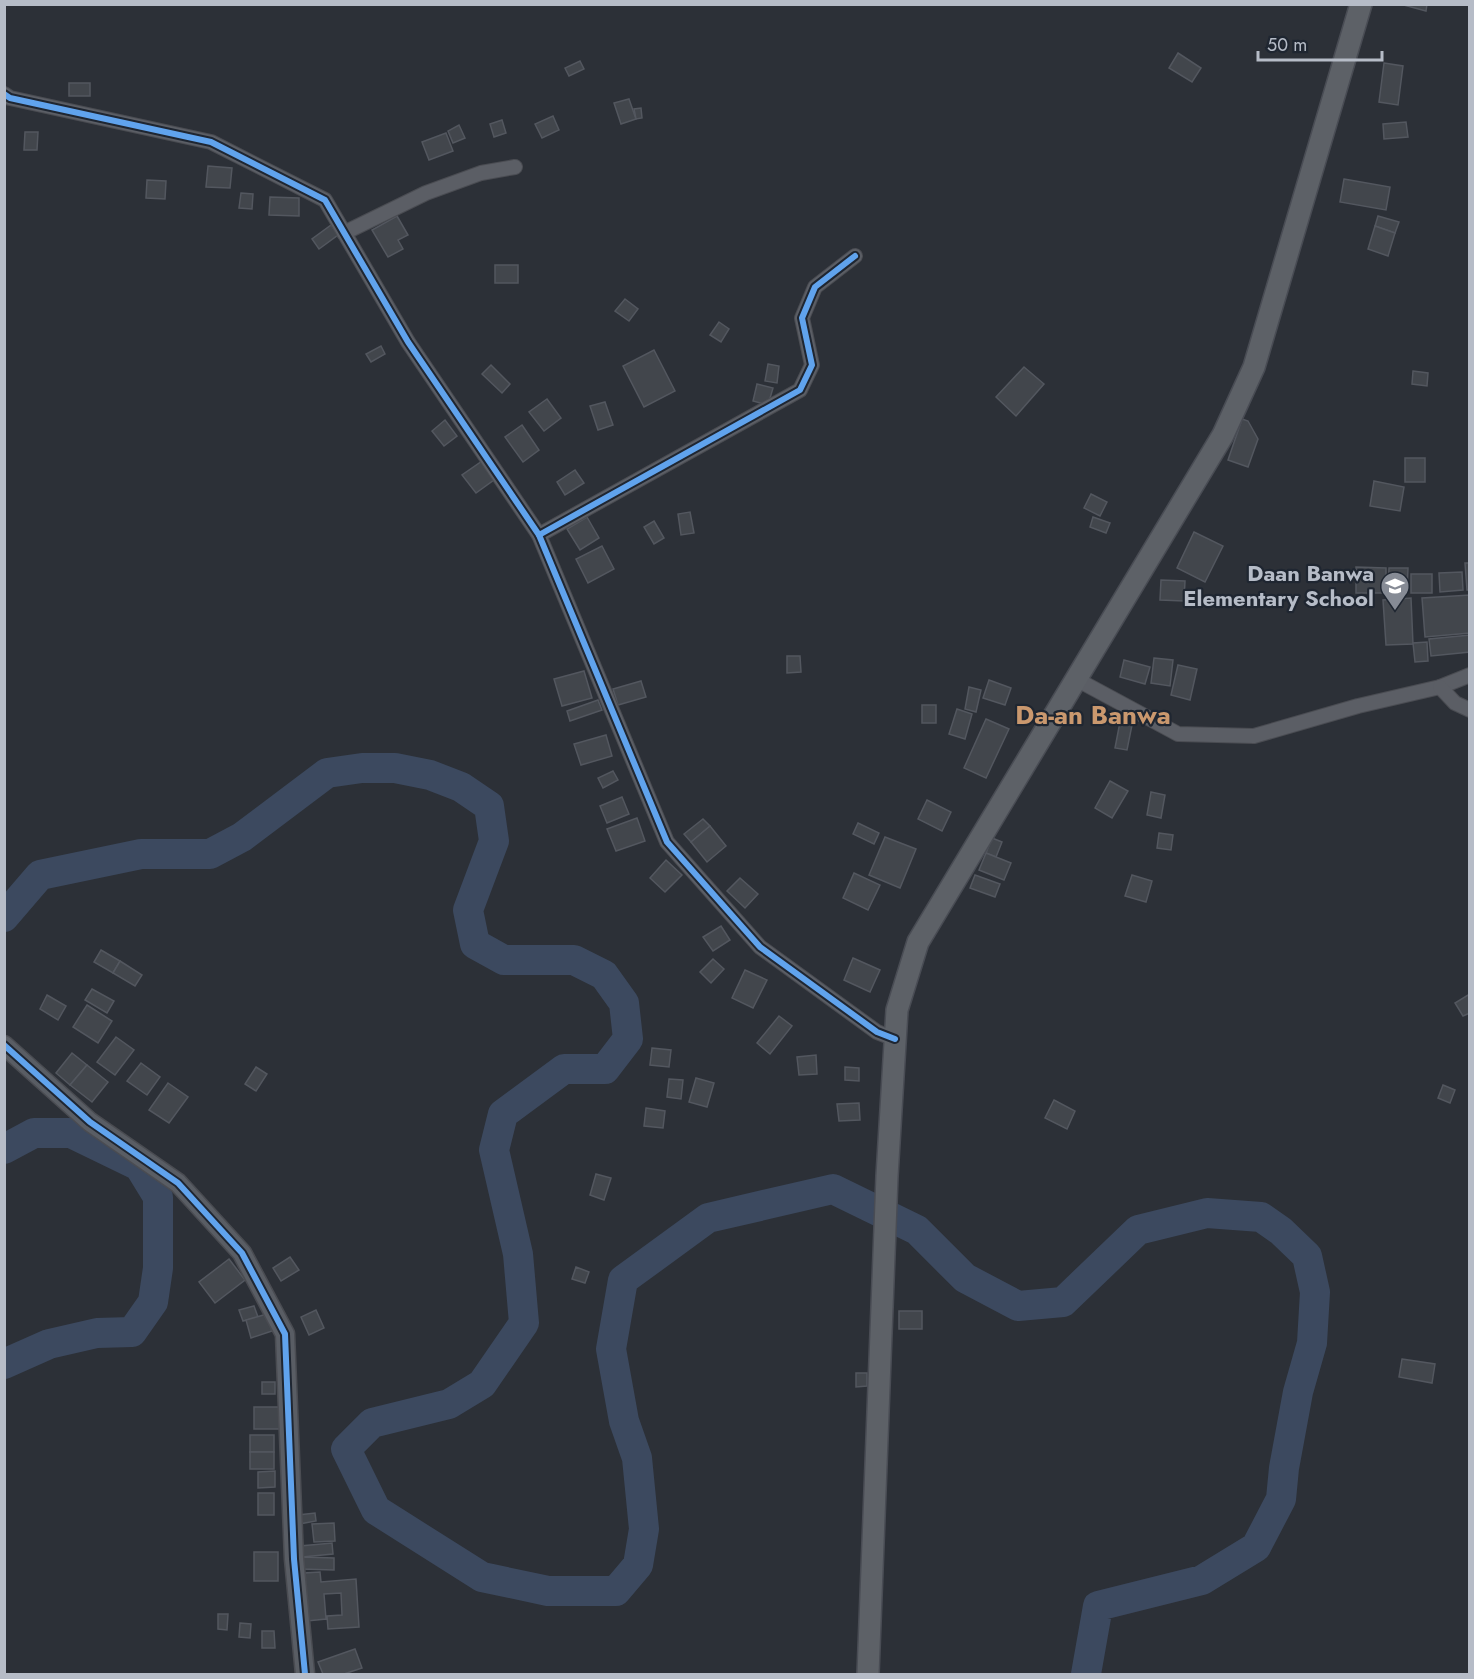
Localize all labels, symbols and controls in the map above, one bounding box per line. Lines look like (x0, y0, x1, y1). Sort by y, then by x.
scale bar (1258, 24, 1382, 62)
text: 50 m (1267, 32, 1307, 58)
place label: Daan Banwa Elementary School (1183, 557, 1374, 614)
school or university icon: Daan Banwa Elementary School (1379, 570, 1411, 612)
district label: Da-an Banwa (1015, 696, 1171, 734)

